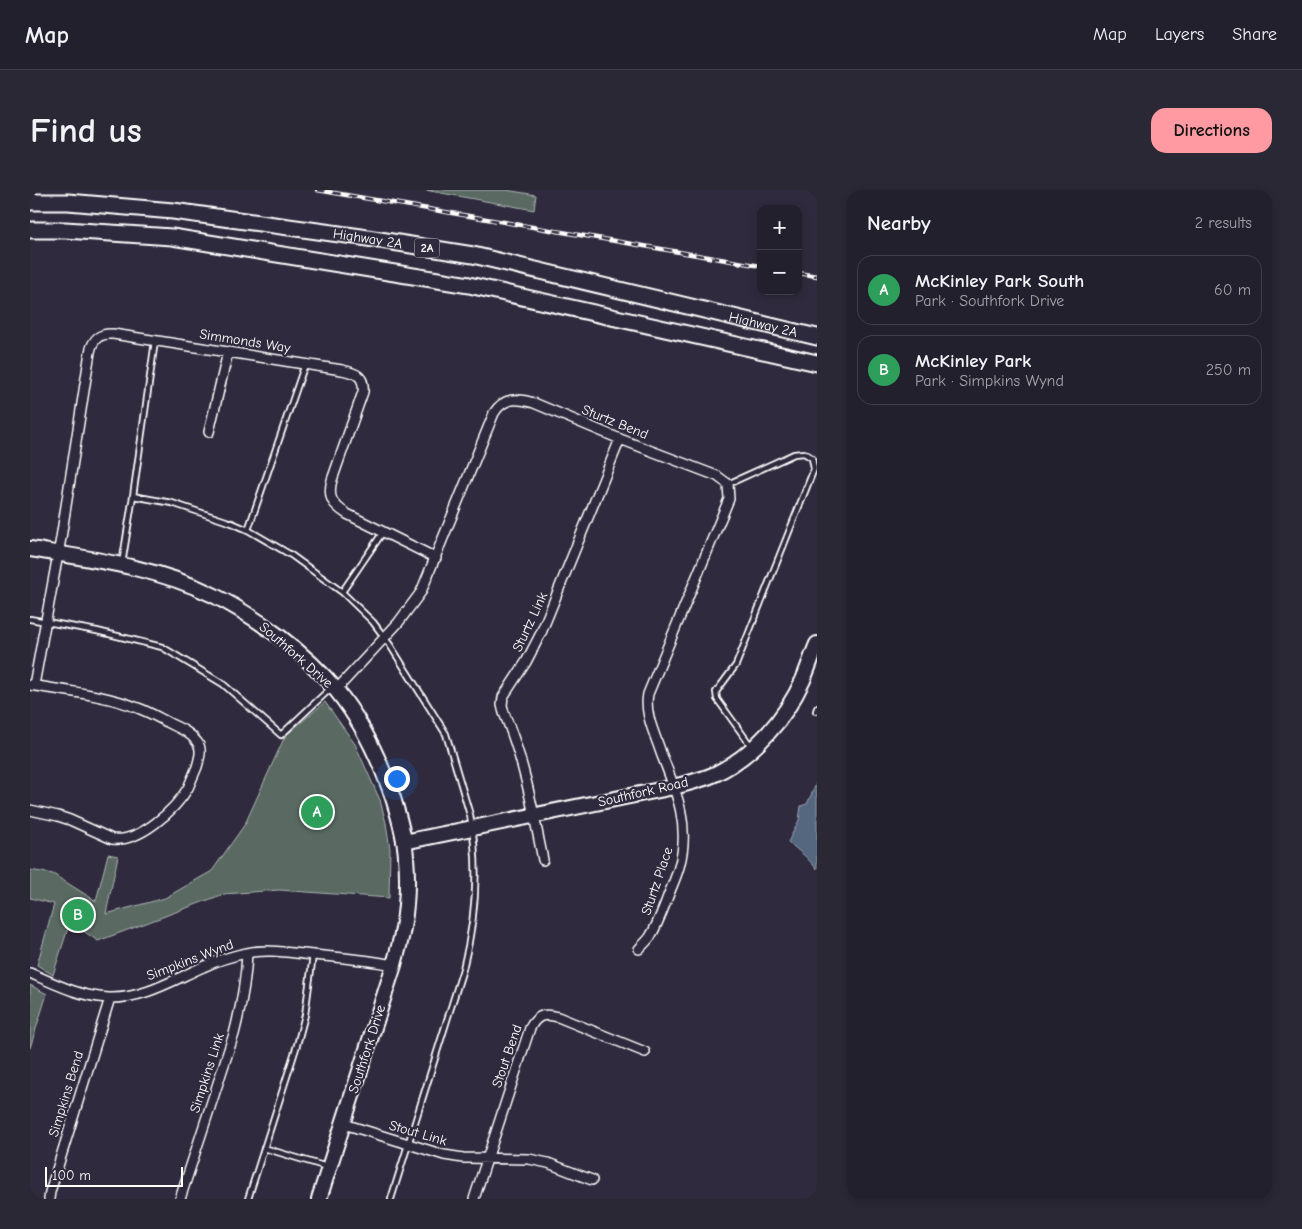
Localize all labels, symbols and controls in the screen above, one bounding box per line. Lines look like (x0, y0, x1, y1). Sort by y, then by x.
text: Map (25, 21, 69, 49)
text: Map (1093, 24, 1127, 45)
text: Layers (1155, 24, 1204, 45)
text: Share (1232, 24, 1277, 45)
button: Directions (1151, 108, 1272, 153)
text: Find us (30, 110, 142, 151)
map controls (757, 205, 802, 295)
button: + (757, 205, 802, 250)
text: Nearby (867, 211, 931, 235)
text: 2 results (1195, 214, 1252, 232)
street label: Highway 2A (332, 225, 404, 252)
road number: 2A (414, 238, 440, 258)
button: − (757, 250, 802, 295)
text: McKinley Park South (915, 270, 1084, 292)
text: A (880, 281, 888, 299)
text: 60 m (1214, 281, 1251, 299)
text: Park · Southfork Drive (915, 292, 1064, 310)
street label: Highway 2A (727, 308, 799, 341)
street label: Simmonds Way (198, 325, 292, 357)
text: McKinley Park (915, 350, 1031, 372)
text: B (879, 361, 889, 379)
text: 250 m (1206, 361, 1251, 379)
text: Park · Simpkins Wynd (915, 372, 1064, 390)
street label: Sturtz Bend (579, 401, 651, 443)
street label: Sturtz Link (509, 589, 551, 655)
street label: Southfork Drive (256, 618, 336, 692)
your location (384, 766, 410, 792)
street label: Southfork Road (596, 773, 690, 811)
pin: A (301, 793, 333, 831)
street label: Sturtz Place (637, 845, 677, 917)
pin: B (62, 896, 94, 934)
street label: Simpkins Wynd (144, 936, 236, 984)
street label: Southfork Drive (345, 1003, 389, 1095)
street label: Stout Bend (488, 1022, 526, 1090)
street label: Simpkins Link (186, 1031, 228, 1115)
street label: Simpkins Bend (45, 1049, 87, 1139)
street label: Stout Link (387, 1117, 449, 1149)
scale bar (45, 1164, 182, 1187)
text: 100 m (52, 1167, 91, 1184)

